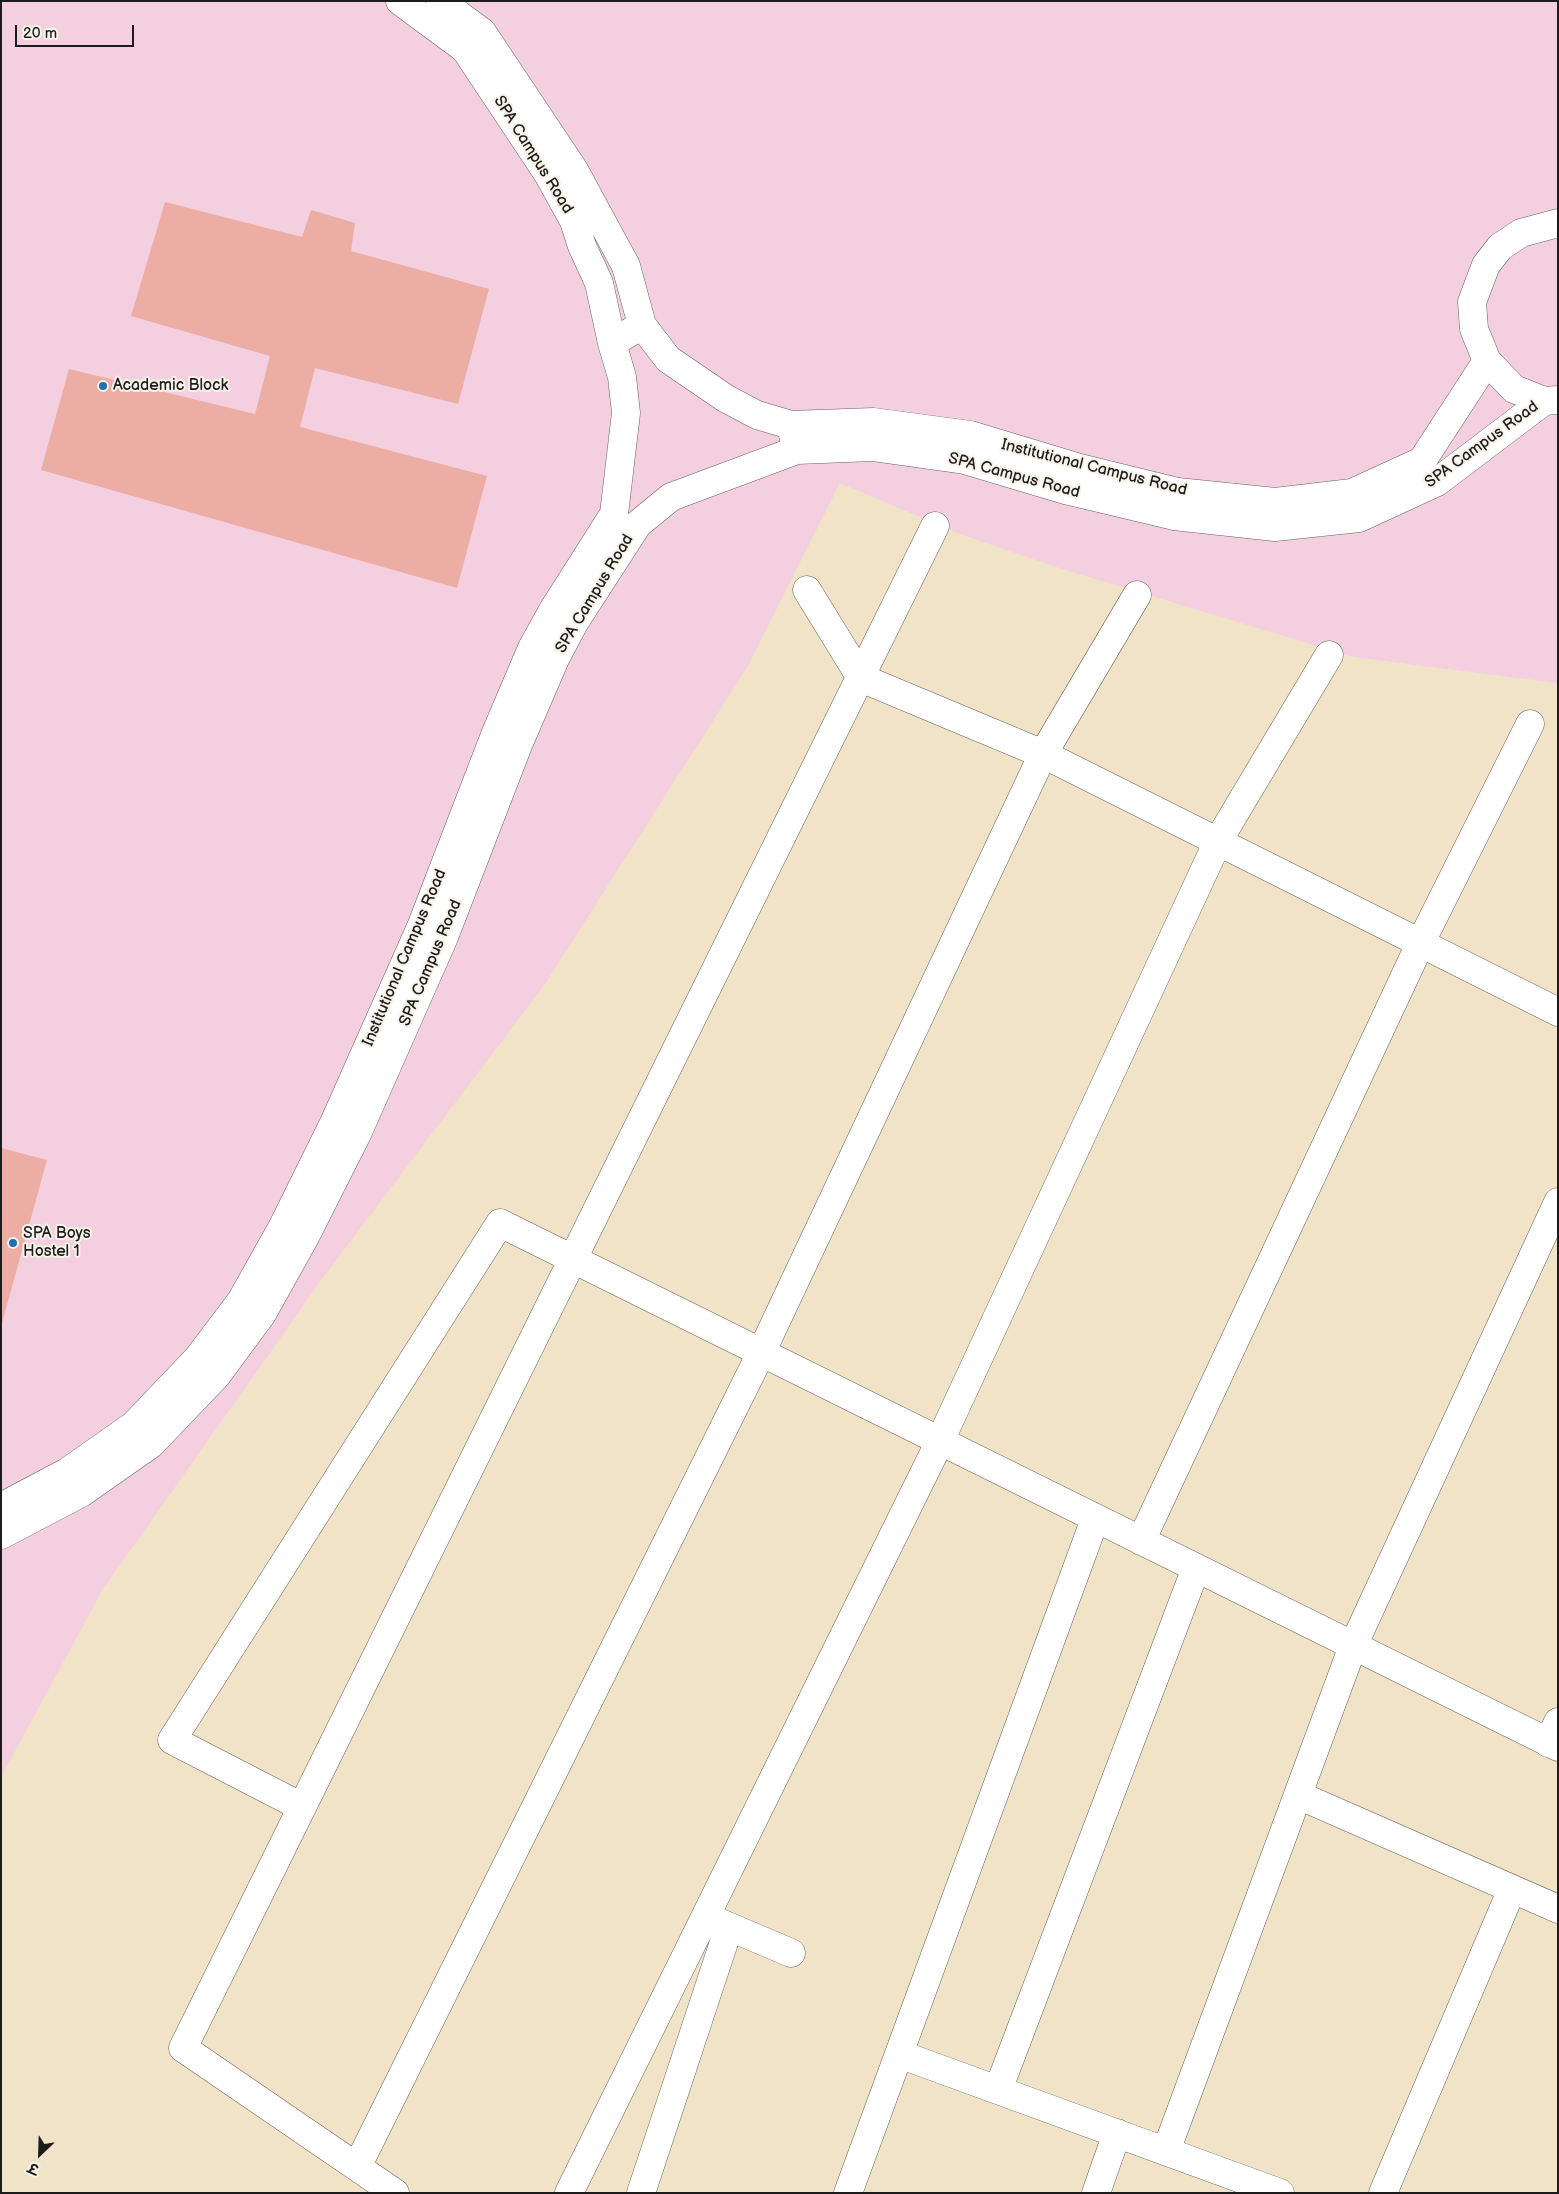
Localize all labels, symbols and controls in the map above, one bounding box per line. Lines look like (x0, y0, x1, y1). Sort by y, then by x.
scale bar (18, 15, 136, 47)
text: 20 m (23, 24, 57, 43)
street label: SPA Campus Road (489, 93, 577, 217)
place label: Academic Block (113, 376, 228, 396)
marker: Academic Block (97, 380, 109, 392)
street label: SPA Campus Road (1422, 397, 1542, 493)
street label: Institutional Campus Road (999, 436, 1189, 500)
street label: SPA Campus Road (946, 449, 1082, 503)
street label: SPA Campus Road (552, 531, 638, 657)
street label: Institutional Campus Road (359, 867, 451, 1049)
street label: SPA Campus Road (396, 897, 466, 1029)
place label: SPA Boys Hostel 1 (23, 1224, 91, 1262)
marker: SPA Boys Hostel 1 (7, 1237, 19, 1249)
north arrow (15, 2129, 65, 2179)
text: उ (26, 2159, 41, 2178)

